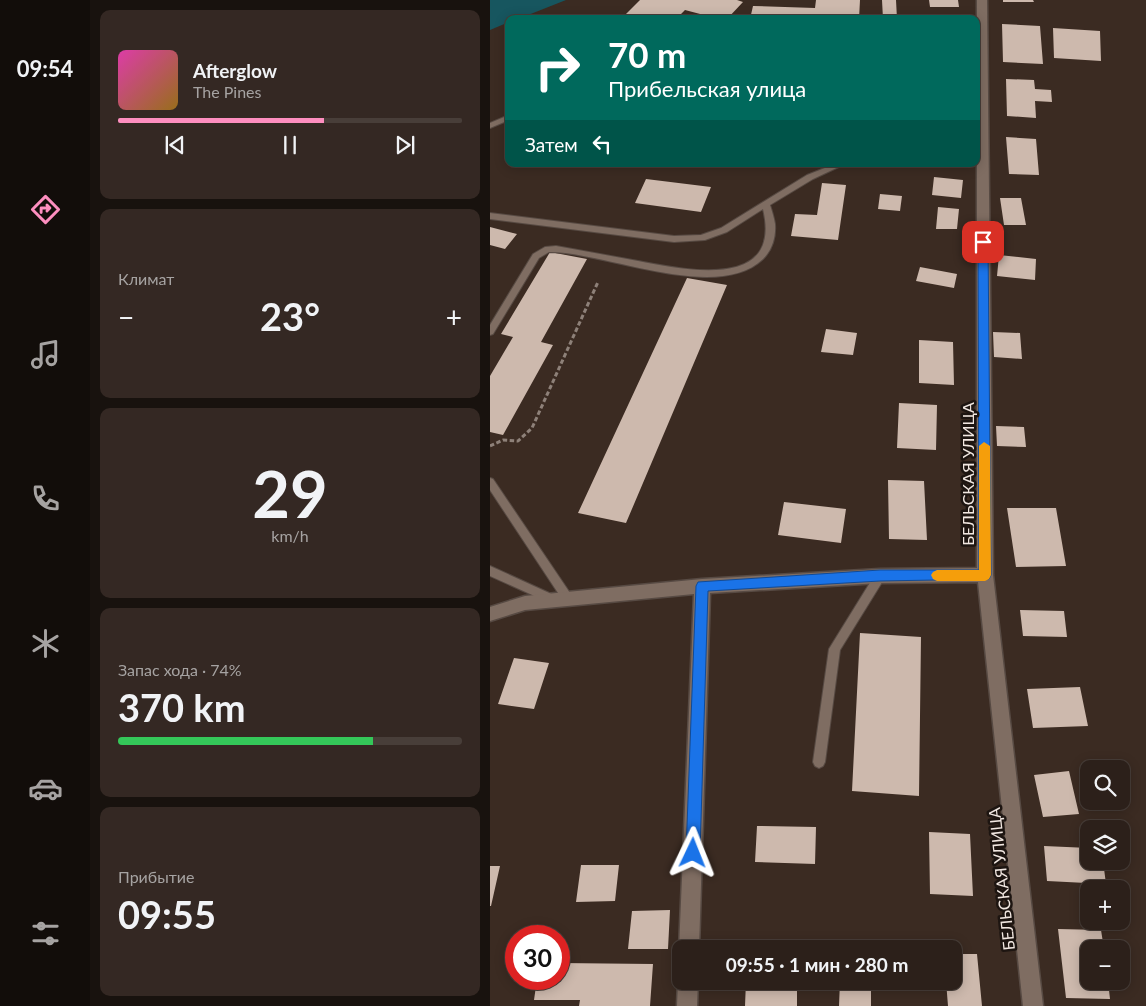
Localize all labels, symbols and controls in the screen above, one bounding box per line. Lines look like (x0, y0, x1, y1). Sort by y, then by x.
text: 70 m (608, 33, 686, 75)
icon: right (525, 35, 590, 100)
text: 09:54 (17, 55, 73, 82)
text: Afterglow (193, 59, 277, 82)
text: Прибельская улица (608, 75, 806, 102)
text: The Pines (193, 82, 262, 101)
icon: left (588, 130, 616, 158)
icon: previous (161, 131, 189, 159)
icon: pause (276, 131, 304, 159)
icon: next (391, 131, 419, 159)
text: Затем (525, 133, 578, 156)
icon: directions (28, 192, 63, 227)
pin (962, 221, 1004, 263)
icon: arrive (969, 228, 997, 256)
text: Климат (118, 269, 174, 288)
text: 23° (260, 293, 320, 339)
text: − (118, 300, 134, 334)
text: + (446, 300, 462, 334)
icon: music (28, 337, 63, 372)
street label: БЕЛЬСКАЯ УЛИЦА (958, 402, 977, 546)
text: 29 (252, 454, 328, 532)
icon: phone (28, 481, 63, 516)
text: km/h (271, 526, 309, 545)
icon: climate (28, 626, 63, 661)
text: Запас хода · 74% (118, 660, 242, 679)
text: 370 km (118, 684, 246, 730)
map controls (1080, 760, 1130, 990)
button: search (1080, 760, 1130, 810)
icon: car (28, 771, 63, 806)
street label: БЕЛЬСКАЯ УЛИЦА (984, 806, 1018, 951)
button: layers (1080, 820, 1130, 870)
position arrow (666, 826, 718, 878)
text: Прибытие (118, 867, 194, 886)
button: + (1080, 880, 1130, 930)
text: 09:55 (118, 891, 216, 937)
icon: filters (28, 916, 63, 951)
speed limit sign: 30 (505, 925, 570, 990)
button: − (1080, 940, 1130, 990)
text: 09:55 · 1 мин · 280 m (726, 953, 908, 976)

